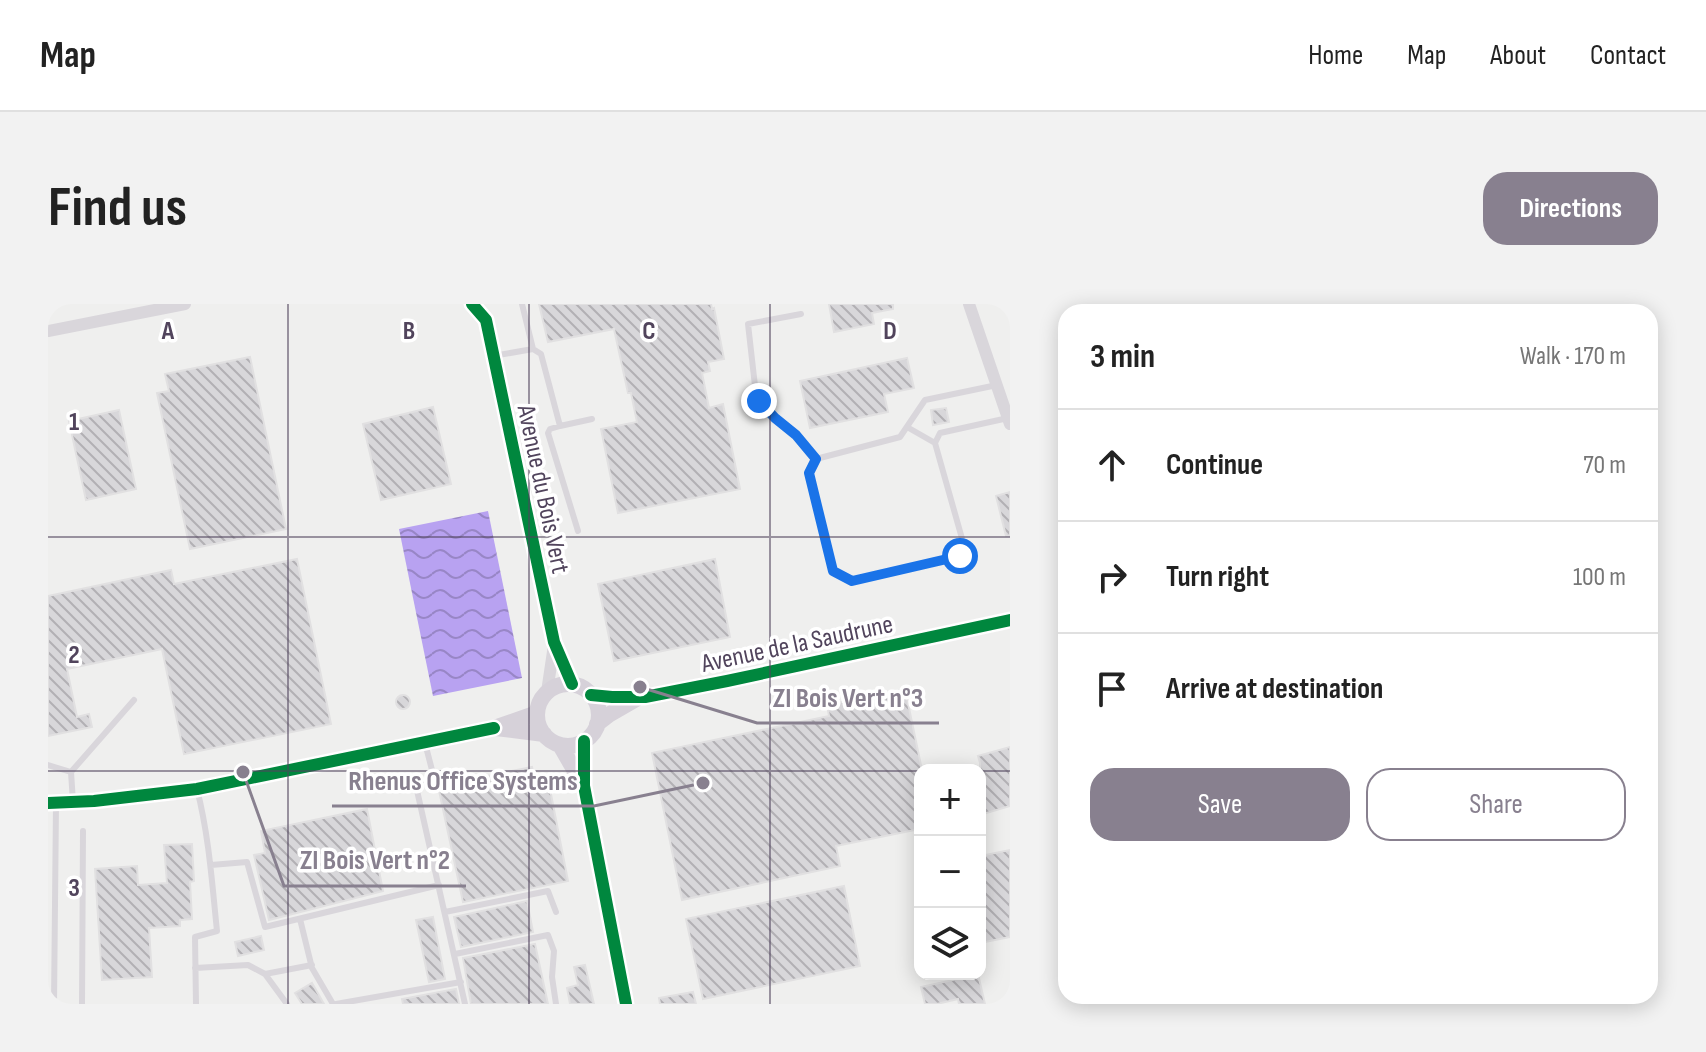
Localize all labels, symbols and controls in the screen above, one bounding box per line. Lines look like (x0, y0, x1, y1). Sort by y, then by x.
text: Map (40, 33, 96, 78)
text: Home (1308, 39, 1363, 72)
text: Map (1407, 39, 1446, 72)
text: About (1490, 39, 1546, 72)
text: Contact (1590, 39, 1666, 72)
button: Directions (1483, 172, 1658, 245)
text: Find us (48, 175, 187, 242)
text: A (161, 316, 175, 347)
text: B (403, 316, 415, 347)
text: C (642, 316, 656, 347)
text: D (883, 316, 897, 347)
text: 3 min (1090, 336, 1155, 377)
text: Walk · 170 m (1520, 341, 1626, 372)
route end (741, 383, 777, 419)
street label: Avenue du Bois Vert (509, 401, 576, 576)
text: 1 (69, 407, 79, 438)
icon: ahead (1090, 443, 1134, 487)
text: Continue (1166, 447, 1263, 483)
text: 70 m (1583, 450, 1626, 481)
route start (942, 538, 978, 574)
icon: right (1090, 555, 1134, 599)
text: Turn right (1166, 559, 1269, 595)
text: 100 m (1573, 562, 1626, 593)
street label: Avenue de la Saudrune (698, 609, 896, 680)
text: 2 (68, 640, 80, 671)
icon: arrive (1090, 667, 1134, 711)
callout: ZI Bois Vert n°3 (757, 671, 939, 723)
text: Arrive at destination (1166, 671, 1383, 707)
text: ZI Bois Vert n°3 (773, 682, 923, 715)
callout: Rhenus Office Systems (332, 754, 594, 806)
map controls (914, 764, 986, 980)
button: + (914, 764, 986, 836)
text: Rhenus Office Systems (348, 765, 578, 798)
button: Save (1090, 768, 1350, 841)
button: Share (1366, 768, 1626, 841)
callout: ZI Bois Vert n°2 (284, 834, 466, 886)
button: − (914, 836, 986, 908)
text: ZI Bois Vert n°2 (300, 844, 450, 877)
text: 3 (68, 873, 80, 904)
button: layers (914, 908, 986, 980)

